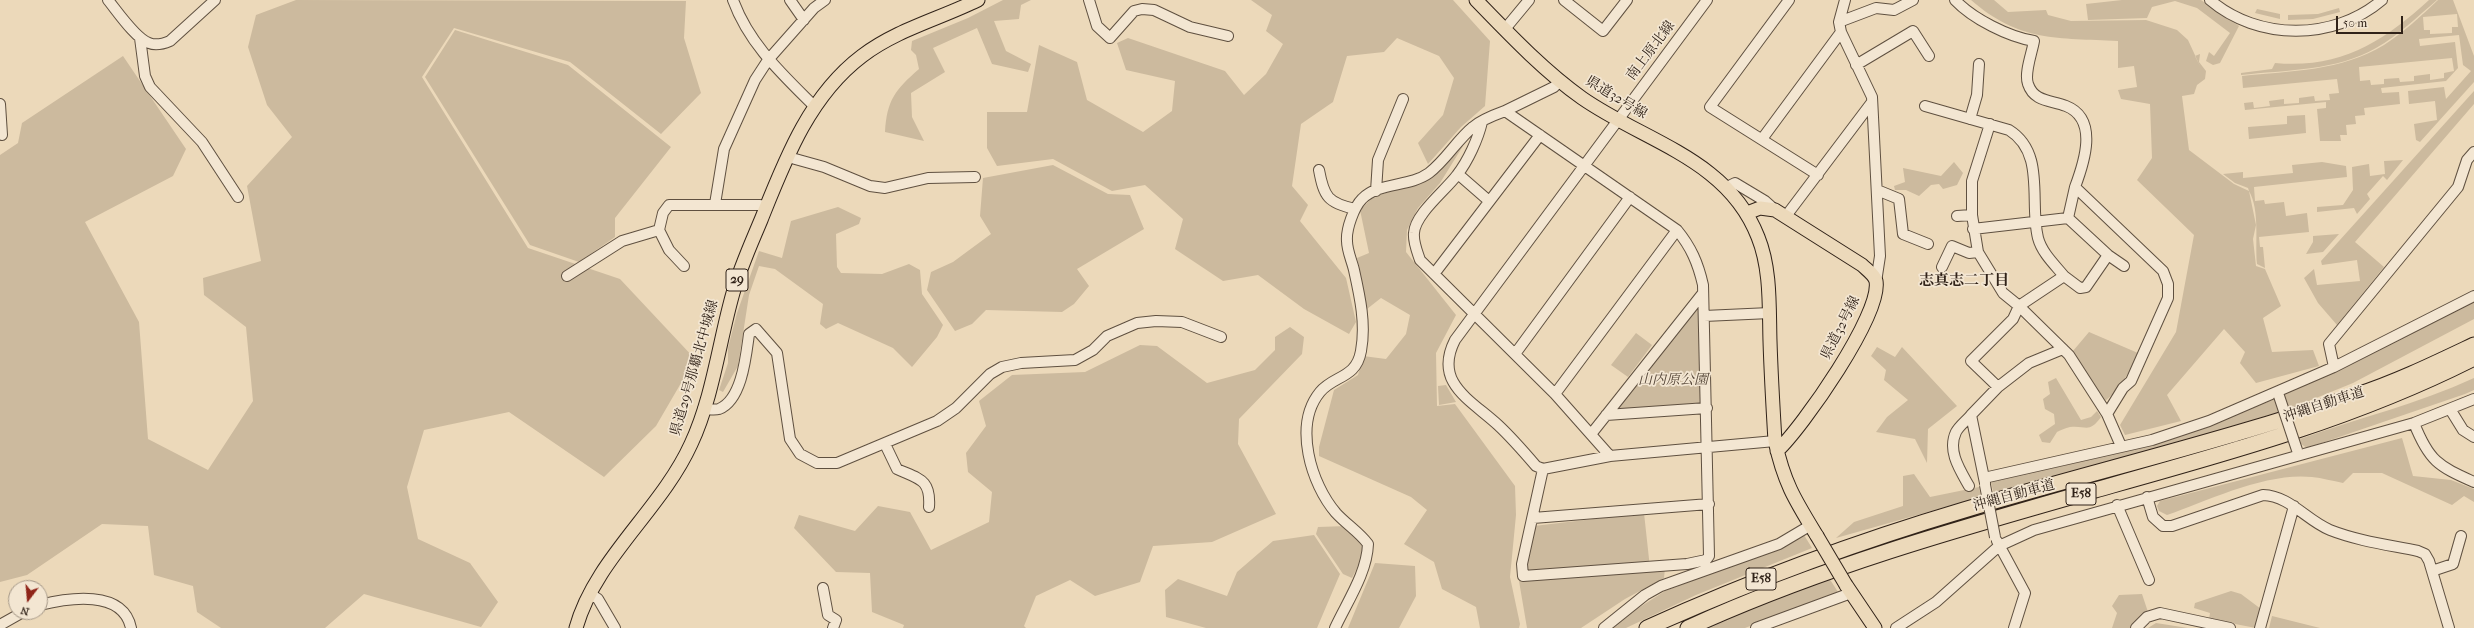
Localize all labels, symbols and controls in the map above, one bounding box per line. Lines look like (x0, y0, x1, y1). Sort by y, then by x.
scale bar (2338, 8, 2405, 34)
text: 50 m (2343, 16, 2367, 30)
street label: 南上原北線 (1623, 18, 1679, 84)
street label: 県道32号線 (1582, 73, 1650, 123)
road number: 29 (726, 269, 748, 291)
district label: 志真志二丁目 (1919, 272, 2009, 290)
street label: 県道32号線 (1818, 293, 1864, 363)
street label: 県道29号那覇北中城線 (668, 298, 722, 438)
park label: 山内原公園 (1638, 373, 1708, 389)
street label: 沖縄自動車道 (2281, 384, 2367, 426)
street label: 沖縄自動車道 (1971, 477, 2057, 515)
road number: E58 (2066, 483, 2096, 505)
road number: E58 (1746, 568, 1776, 590)
north arrow (8, 580, 48, 620)
text: N (19, 604, 31, 618)

